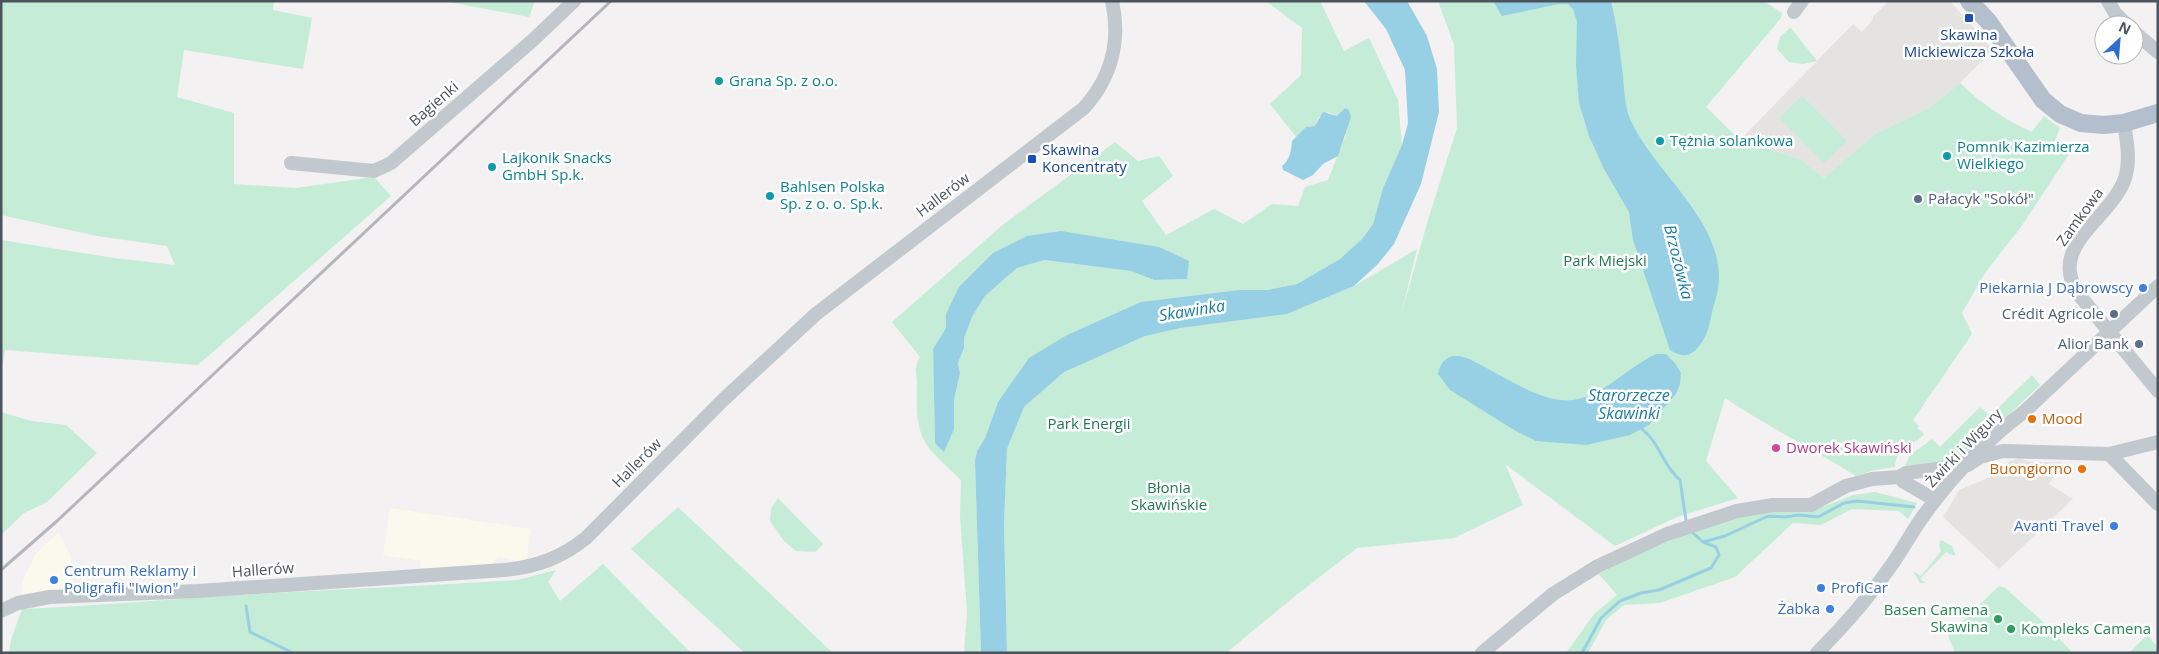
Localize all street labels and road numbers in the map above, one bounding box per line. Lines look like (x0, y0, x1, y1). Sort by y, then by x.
street label: Bagienki (404, 76, 462, 130)
street label: Hallerów (912, 167, 974, 221)
street label: Zamkowa (2051, 183, 2107, 250)
street label: Żwirki i Wigury (1921, 403, 2006, 491)
street label: Hallerów (607, 433, 666, 491)
street label: Hallerów (231, 557, 295, 581)

